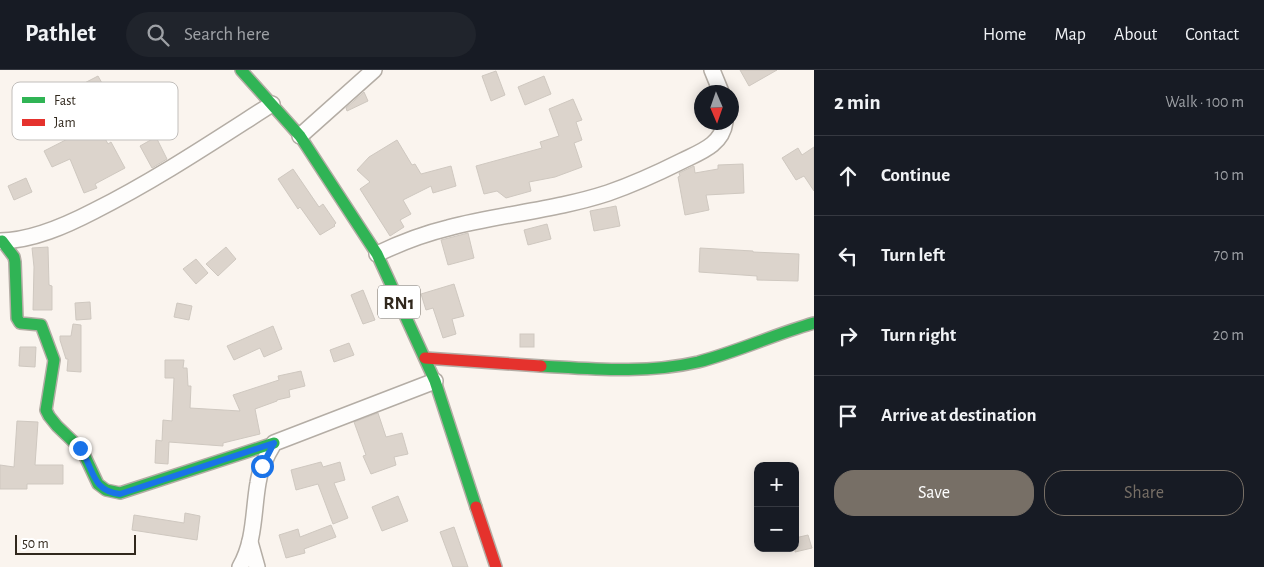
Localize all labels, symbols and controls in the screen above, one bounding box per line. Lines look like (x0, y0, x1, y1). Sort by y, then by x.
search box (126, 12, 476, 57)
icon: search (144, 21, 172, 49)
text: Pathlet (25, 22, 96, 46)
text: Search here (184, 25, 270, 44)
text: Home (983, 26, 1026, 44)
text: Map (1054, 26, 1086, 44)
text: About (1114, 26, 1157, 44)
text: Contact (1185, 26, 1239, 44)
legend (12, 82, 178, 140)
north arrow (694, 85, 739, 130)
text: 2 min (834, 92, 881, 113)
text: Fast (54, 94, 76, 108)
text: Walk · 100 m (1165, 94, 1244, 110)
text: Jam (54, 116, 76, 130)
icon: ahead (834, 162, 862, 190)
text: Continue (881, 166, 950, 185)
text: 10 m (1215, 167, 1244, 183)
icon: left (834, 242, 862, 270)
text: Turn left (881, 246, 945, 265)
text: 70 m (1213, 247, 1244, 263)
road number: RN1 (378, 286, 420, 318)
icon: right (834, 322, 862, 350)
text: Turn right (881, 326, 956, 345)
text: 20 m (1213, 327, 1244, 343)
icon: arrive (834, 402, 862, 430)
text: Arrive at destination (881, 406, 1037, 425)
route end (69, 437, 92, 460)
route start (251, 455, 274, 478)
map controls (754, 462, 799, 552)
button: + (754, 462, 799, 507)
button: Save (834, 470, 1034, 516)
button: Share (1044, 470, 1244, 516)
button: − (754, 507, 799, 552)
scale bar (15, 532, 136, 555)
text: 50 m (22, 537, 49, 551)

